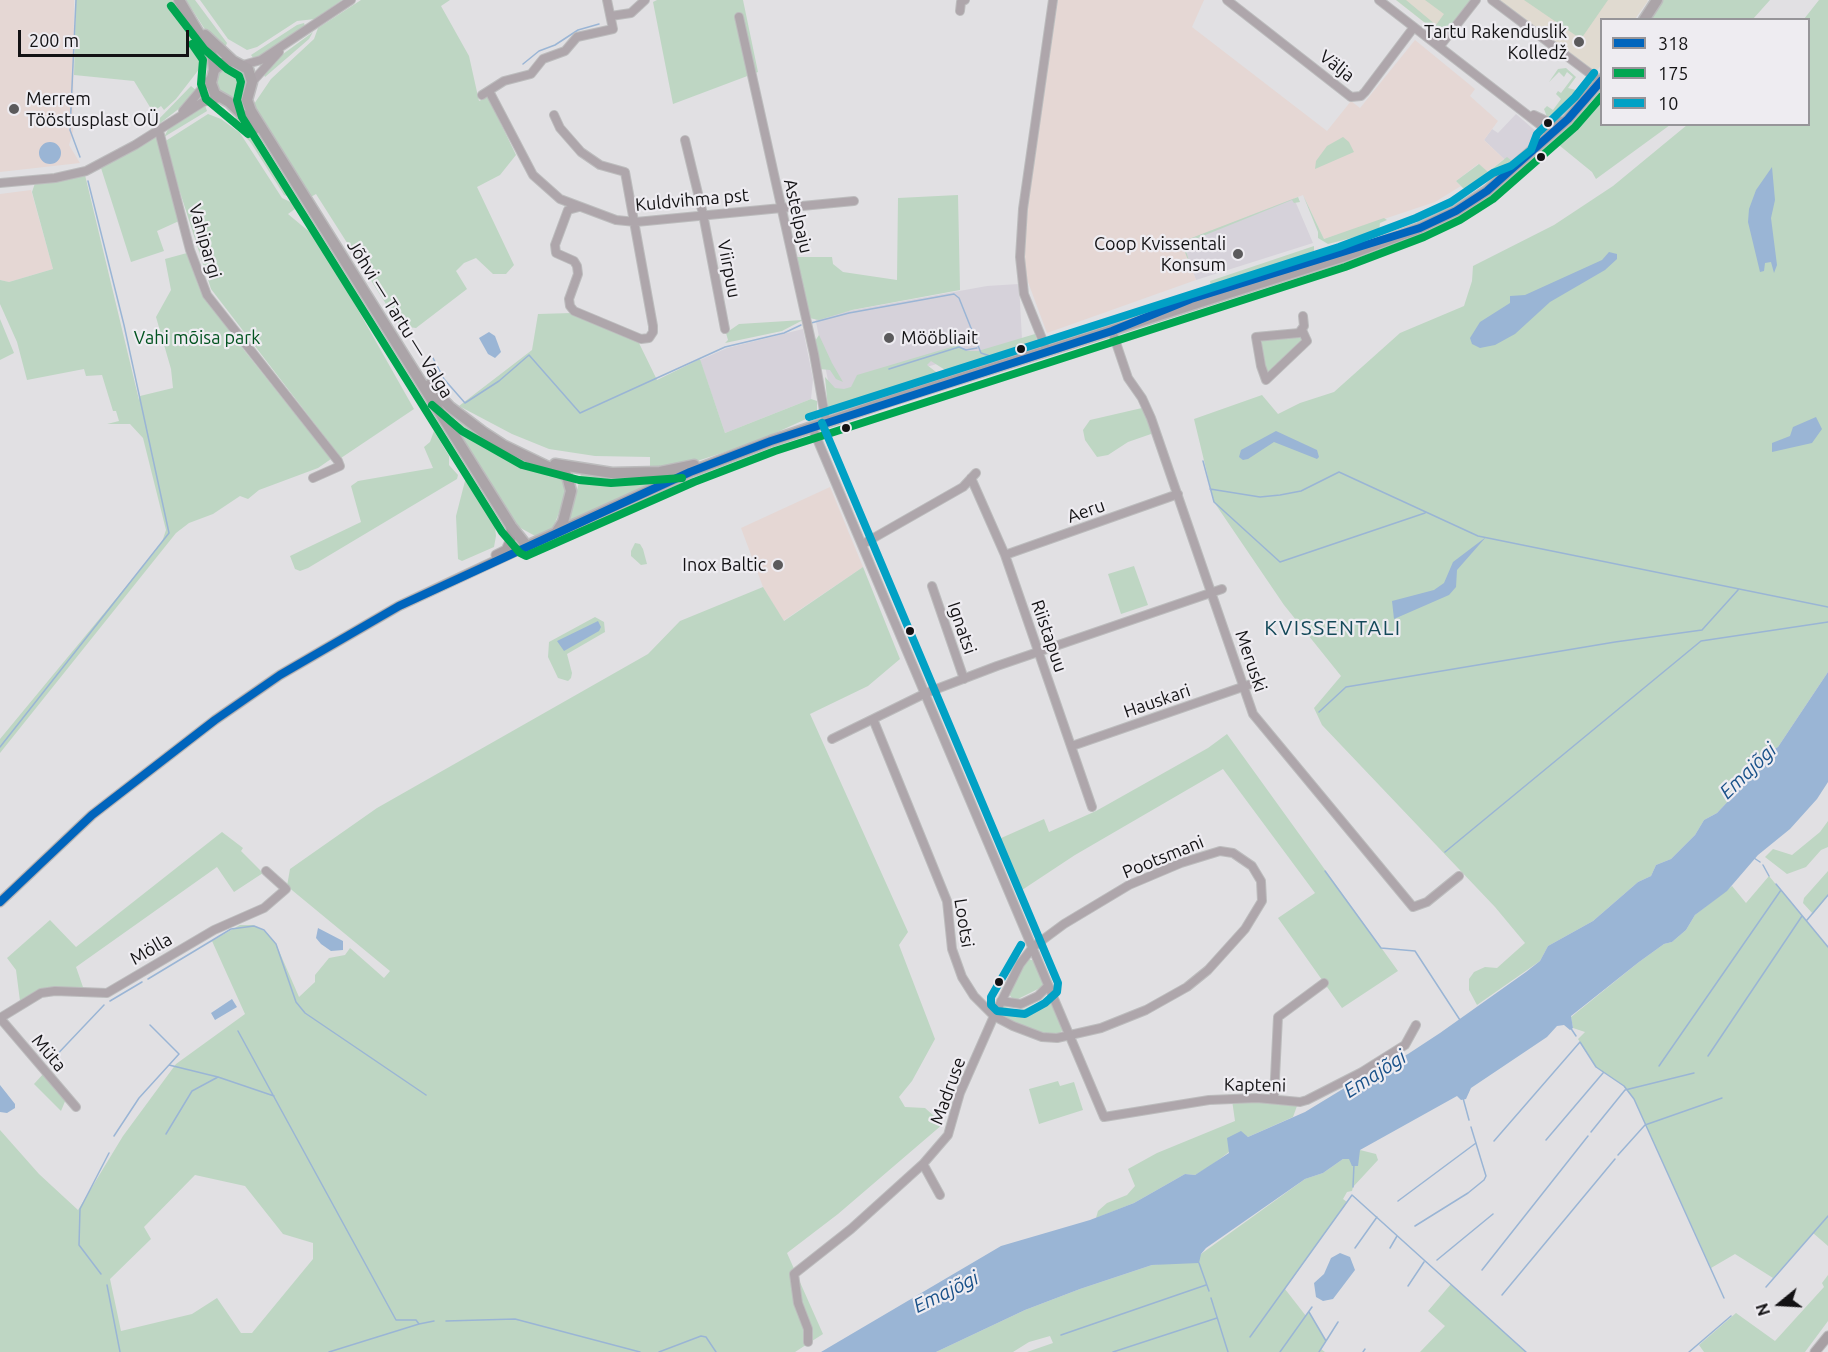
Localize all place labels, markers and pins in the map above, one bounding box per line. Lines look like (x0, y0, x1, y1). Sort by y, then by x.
place label: Tartu Rakenduslik Kolledž (1424, 21, 1567, 63)
marker: Tartu Rakenduslik Kolledž (1572, 35, 1586, 49)
place label: Merrem Tööstusplast OÜ (26, 88, 159, 130)
marker: Merrem Tööstusplast OÜ (7, 102, 21, 116)
unlabelled marker (1542, 117, 1554, 129)
unlabelled marker (1535, 151, 1547, 163)
place label: Coop Kvissentali Konsum (1094, 233, 1226, 276)
marker: Coop Kvissentali Konsum (1231, 247, 1245, 261)
place label: Mööbliait (901, 327, 978, 349)
marker: Mööbliait (882, 331, 896, 345)
unlabelled marker (1015, 343, 1027, 355)
unlabelled marker (840, 422, 852, 434)
place label: Inox Baltic (682, 554, 766, 576)
marker: Inox Baltic (771, 558, 785, 572)
unlabelled marker (904, 625, 916, 637)
unlabelled marker (993, 976, 1005, 988)

